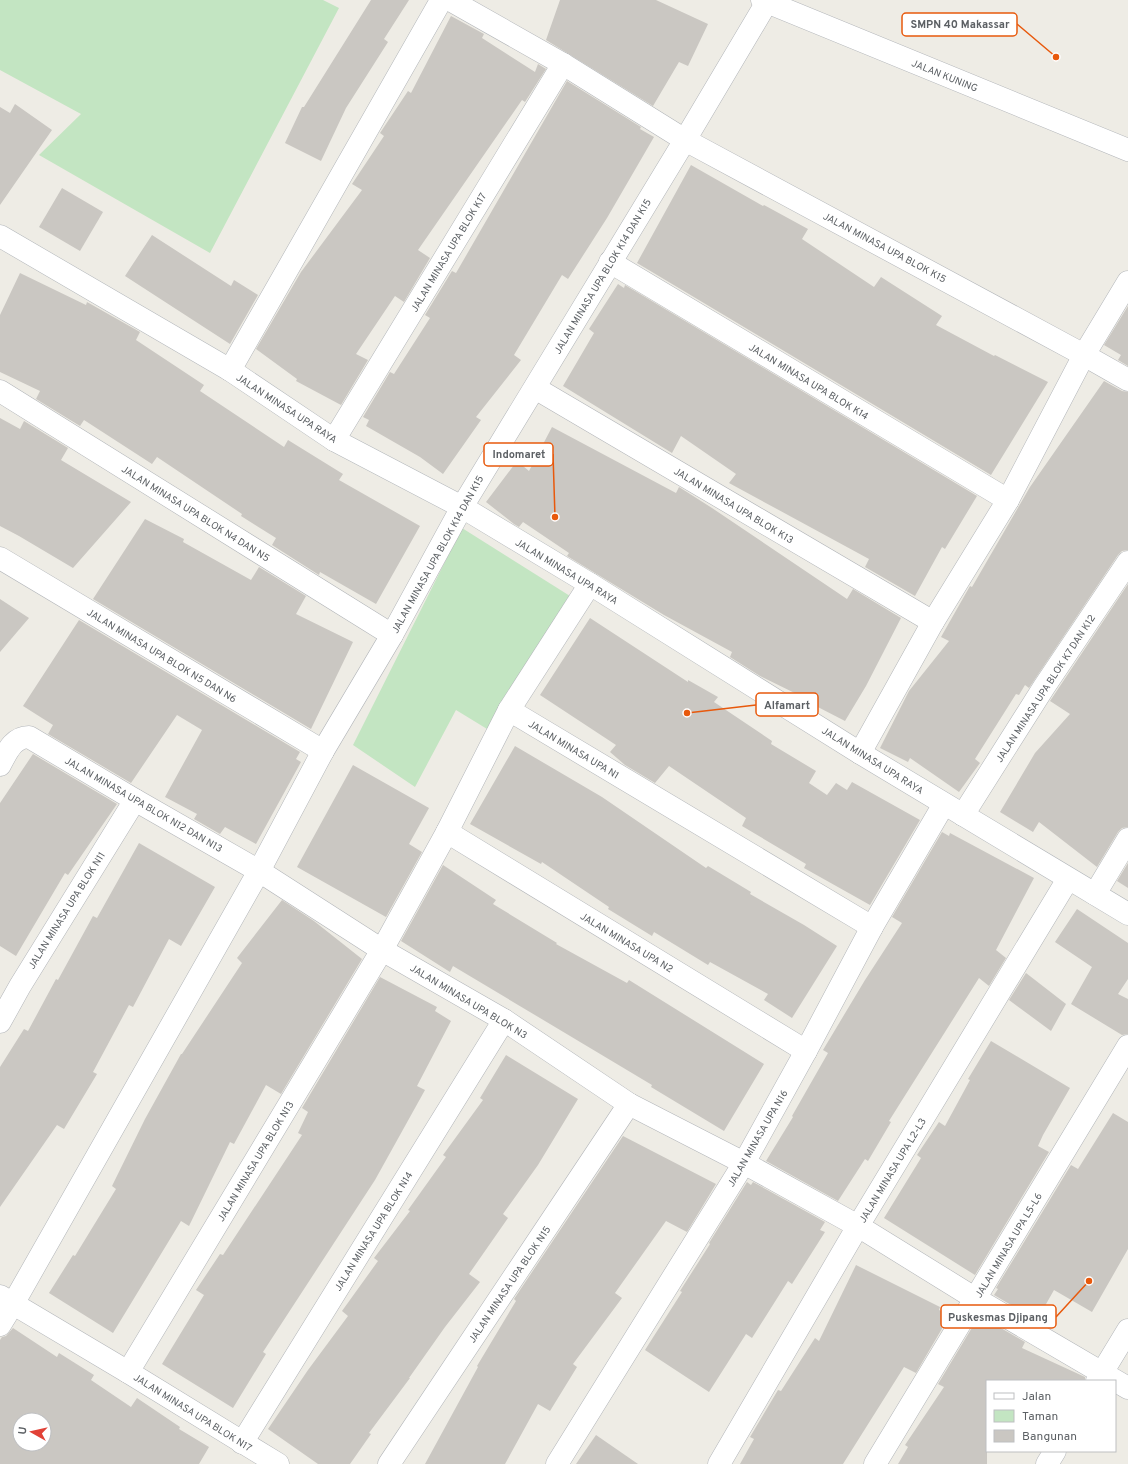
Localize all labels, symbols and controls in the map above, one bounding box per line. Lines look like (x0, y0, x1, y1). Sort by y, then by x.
callout: SMPN 40 Makassar (902, 13, 1017, 36)
text: SMPN 40 Makassar (910, 18, 1010, 32)
street label: JALAN KUNING (909, 57, 980, 96)
street label: JALAN MINASA UPA BLOK K17 (408, 191, 490, 315)
street label: JALAN MINASA UPA BLOK K14 DAN K15 (552, 197, 655, 357)
street label: JALAN MINASA UPA BLOK K15 (820, 210, 948, 286)
street label: JALAN MINASA UPA BLOK K14 (746, 341, 871, 423)
street label: JALAN MINASA UPA RAYA (233, 372, 339, 447)
callout: Indomaret (484, 443, 553, 466)
text: Indomaret (493, 448, 545, 462)
street label: JALAN MINASA UPA BLOK N4 DAN N5 (119, 463, 272, 565)
street label: JALAN MINASA UPA BLOK K13 (671, 465, 796, 547)
street label: JALAN MINASA UPA BLOK K14 DAN K15 (389, 473, 487, 636)
street label: JALAN MINASA UPA RAYA (512, 536, 620, 608)
street label: JALAN MINASA UPA BLOK N5 DAN N6 (84, 606, 239, 706)
street label: JALAN MINASA UPA BLOK K7 DAN K12 (994, 612, 1099, 765)
callout: Alfamart (756, 693, 818, 716)
text: Alfamart (764, 699, 810, 713)
street label: JALAN MINASA UPA N1 (525, 718, 621, 783)
street label: JALAN MINASA UPA RAYA (819, 725, 926, 798)
street label: JALAN MINASA UPA BLOK N12 DAN N13 (62, 755, 224, 856)
street label: JALAN MINASA UPA BLOK N11 (26, 850, 109, 972)
street label: JALAN MINASA UPA N2 (577, 910, 675, 976)
street label: JALAN MINASA UPA BLOK N3 (407, 962, 529, 1042)
street label: JALAN MINASA UPA N16 (725, 1088, 791, 1190)
street label: JALAN MINASA UPA BLOK N13 (215, 1099, 297, 1224)
street label: JALAN MINASA UPA L2-L3 (857, 1116, 930, 1226)
street label: JALAN MINASA UPA BLOK N14 (332, 1170, 416, 1294)
street label: JALAN MINASA UPA L5-L6 (973, 1191, 1046, 1301)
street label: JALAN MINASA UPA BLOK N15 (466, 1224, 554, 1346)
callout: Puskesmas Djipang (941, 1305, 1056, 1328)
text: Puskesmas Djipang (948, 1311, 1048, 1325)
street label: JALAN MINASA UPA BLOK N17 (131, 1371, 254, 1455)
legend (986, 1380, 1116, 1452)
text: Jalan (1022, 1389, 1051, 1405)
text: Taman (1022, 1409, 1058, 1425)
north arrow (12, 1412, 52, 1452)
text: U (16, 1426, 31, 1436)
text: Bangunan (1022, 1429, 1077, 1445)

